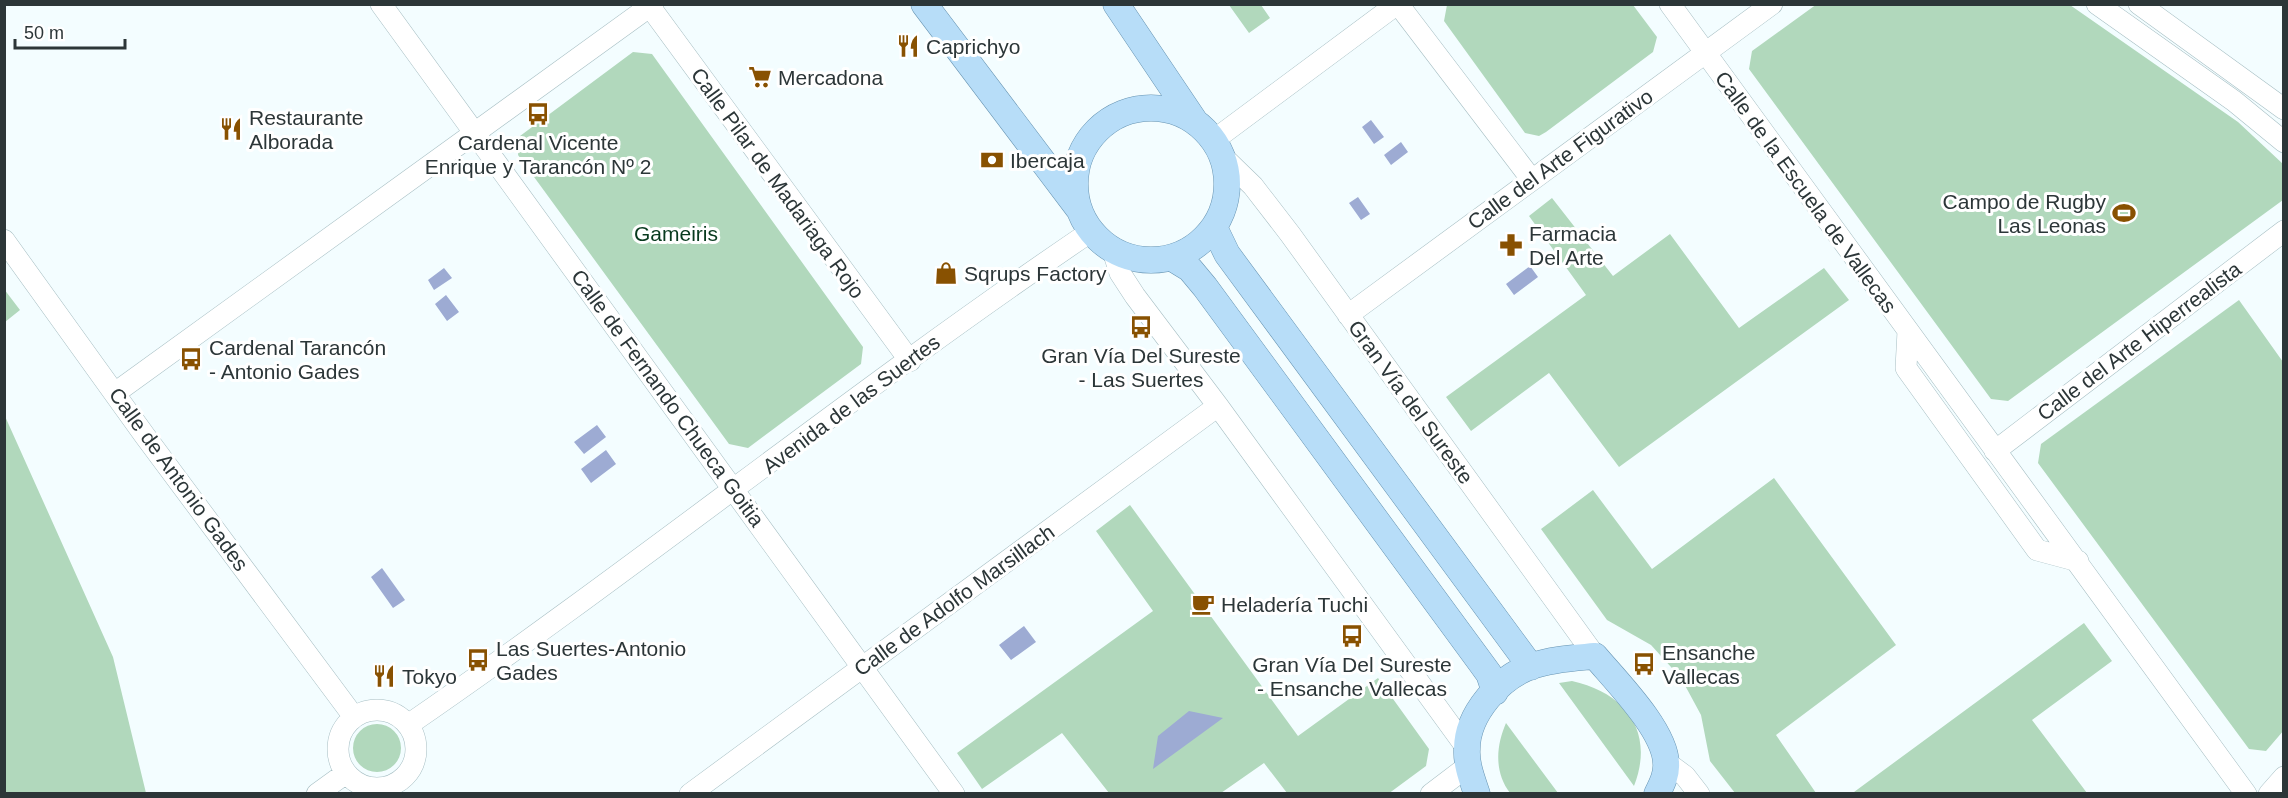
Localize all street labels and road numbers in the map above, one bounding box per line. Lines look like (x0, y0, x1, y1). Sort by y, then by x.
street label: Calle Pilar de Madariaga Rojo (687, 63, 869, 303)
street label: Calle de la Escuela de Vallecas (1711, 67, 1901, 317)
street label: Calle del Arte Figurativo (1463, 84, 1657, 234)
street label: Calle del Arte Hiperrealista (2033, 257, 2245, 425)
street label: Calle de Fernando Chueca Goitia (567, 265, 769, 531)
street label: Gran Vía del Sureste (1344, 316, 1478, 488)
street label: Avenida de las Suertes (758, 330, 944, 478)
street label: Calle de Antonio Gades (105, 383, 253, 575)
street label: Calle de Adolfo Marsillach (850, 520, 1058, 680)

